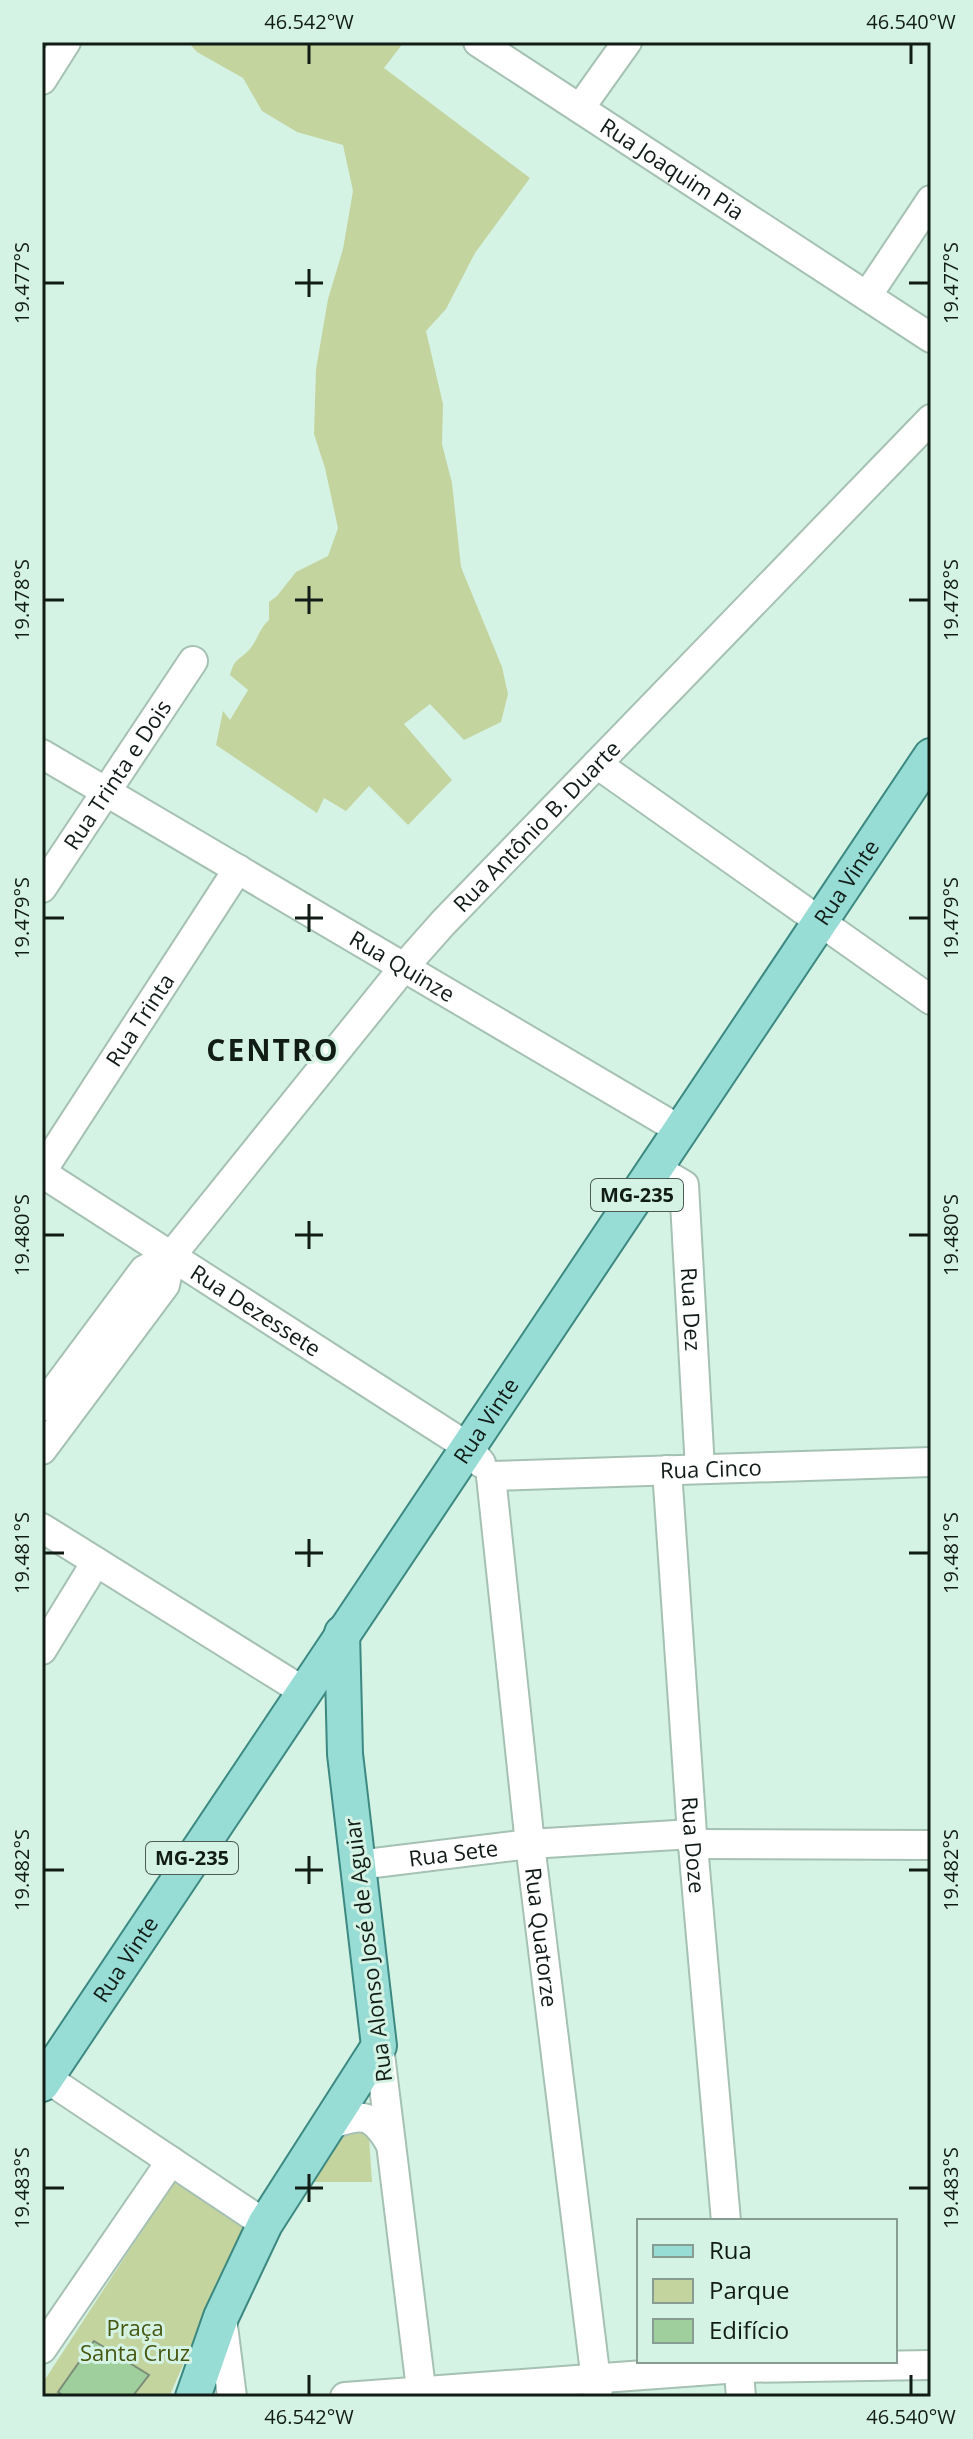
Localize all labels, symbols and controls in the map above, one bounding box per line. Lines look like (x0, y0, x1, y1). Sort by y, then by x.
text: 46.542°W (264, 8, 354, 35)
text: 46.540°W (866, 8, 956, 35)
street label: Rua Joaquim Pia (595, 110, 750, 226)
text: 19.477°S (8, 242, 35, 324)
text: 19.477°S (937, 242, 964, 324)
text: 19.478°S (8, 559, 35, 641)
text: 19.478°S (937, 559, 964, 641)
street label: Rua Trinta e Dois (56, 693, 177, 855)
street label: Rua Antônio B. Duarte (446, 733, 626, 918)
street label: Rua Vinte (806, 833, 885, 931)
text: 19.479°S (8, 877, 35, 959)
text: 19.479°S (937, 877, 964, 959)
street label: Rua Quinze (344, 923, 461, 1008)
street label: Rua Trinta (98, 967, 180, 1072)
district label: CENTRO (206, 1029, 340, 1070)
road number: MG-235 (591, 1179, 683, 1211)
text: 19.480°S (8, 1194, 35, 1276)
text: 19.480°S (937, 1194, 964, 1276)
street label: Rua Dezessete (185, 1256, 327, 1363)
street label: Rua Dez (675, 1267, 709, 1352)
street label: Rua Vinte (446, 1371, 525, 1469)
street label: Rua Cinco (660, 1451, 762, 1485)
text: 19.481°S (8, 1512, 35, 1594)
text: 19.481°S (937, 1512, 964, 1594)
street label: Rua Doze (675, 1796, 713, 1895)
street label: Rua Alonso José de Aguiar (336, 1816, 398, 2084)
text: 19.482°S (8, 1829, 35, 1911)
text: 19.482°S (937, 1829, 964, 1911)
street label: Rua Sete (407, 1832, 499, 1873)
road number: MG-235 (146, 1842, 238, 1874)
street label: Rua Quatorze (519, 1865, 566, 2009)
street label: Rua Vinte (85, 1910, 164, 2008)
text: 19.483°S (8, 2147, 35, 2229)
text: 19.483°S (937, 2147, 964, 2229)
legend (637, 2219, 897, 2363)
text: Rua (709, 2233, 752, 2266)
text: Parque (709, 2273, 789, 2306)
park label: Praça Santa Cruz (80, 2312, 190, 2367)
text: Edifício (709, 2313, 789, 2346)
text: 46.542°W (264, 2403, 354, 2430)
text: 46.540°W (866, 2403, 956, 2430)

